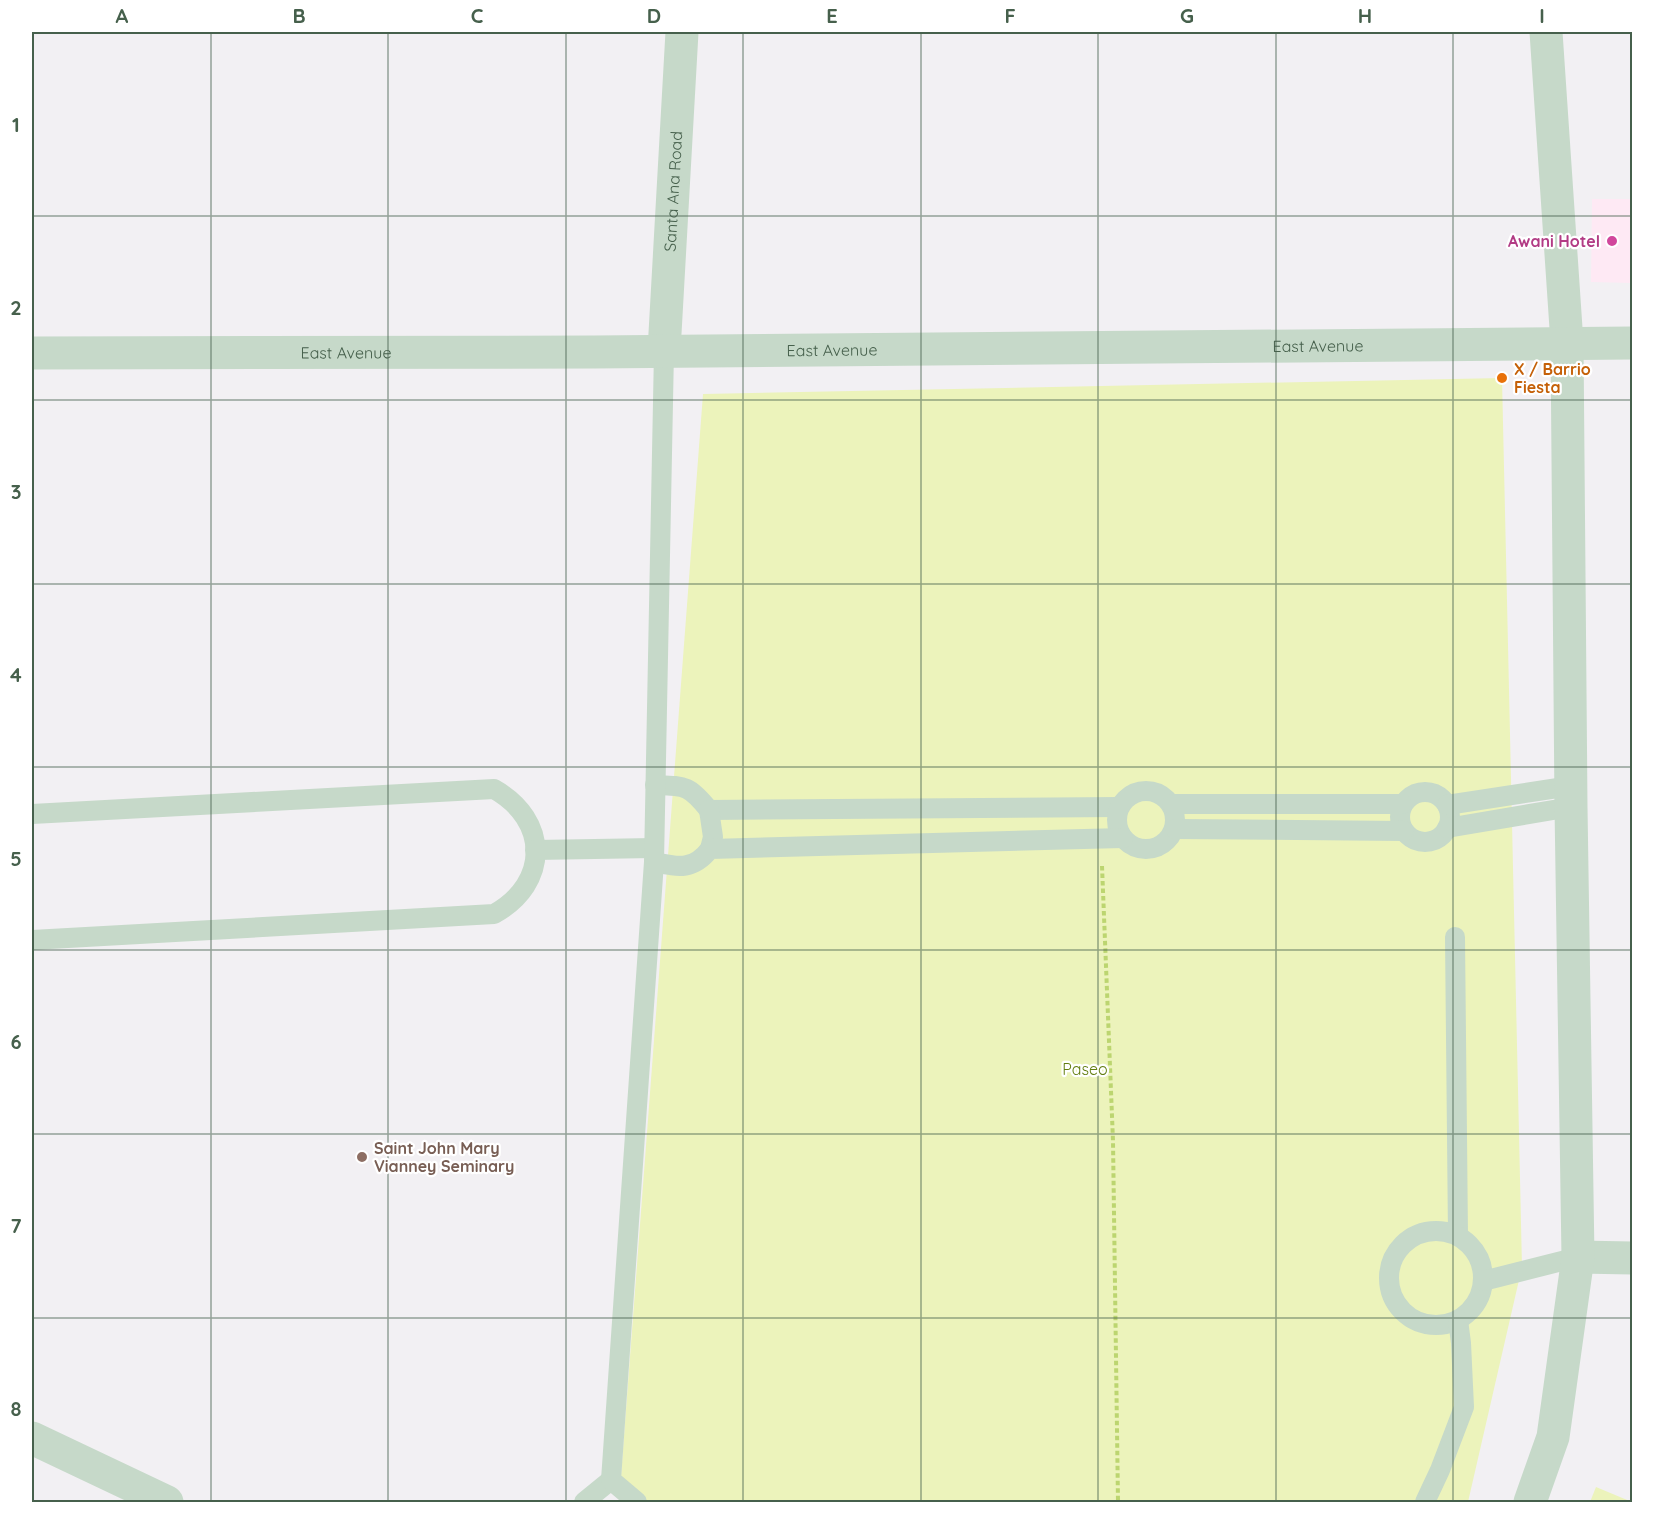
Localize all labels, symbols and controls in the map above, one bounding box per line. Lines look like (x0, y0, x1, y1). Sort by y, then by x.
text: A (116, 3, 129, 28)
text: B (292, 3, 306, 28)
text: C (471, 3, 484, 28)
text: D (647, 3, 661, 28)
text: E (826, 3, 838, 28)
text: F (1004, 3, 1016, 28)
text: G (1180, 3, 1194, 28)
text: H (1358, 3, 1372, 28)
text: I (1539, 3, 1545, 28)
text: 1 (12, 112, 20, 137)
street label: Santa Ana Road (660, 130, 686, 252)
place label: Awani Hotel (1508, 231, 1600, 251)
marker: Awani Hotel (1605, 234, 1619, 248)
text: 2 (10, 295, 22, 320)
street label: East Avenue (1272, 335, 1363, 356)
street label: East Avenue (786, 340, 878, 360)
street label: East Avenue (301, 342, 391, 363)
place label: X / Barrio Fiesta (1514, 359, 1591, 397)
marker: X / Barrio Fiesta (1495, 371, 1509, 385)
text: 3 (11, 479, 21, 504)
text: 4 (10, 662, 22, 687)
text: 5 (10, 846, 22, 871)
text: 6 (10, 1029, 22, 1054)
park label: Paseo (1062, 1059, 1108, 1079)
place label: Saint John Mary Vianney Seminary (374, 1138, 514, 1176)
marker: Saint John Mary Vianney Seminary (355, 1150, 369, 1164)
text: 7 (11, 1213, 22, 1238)
text: 8 (11, 1396, 22, 1421)

